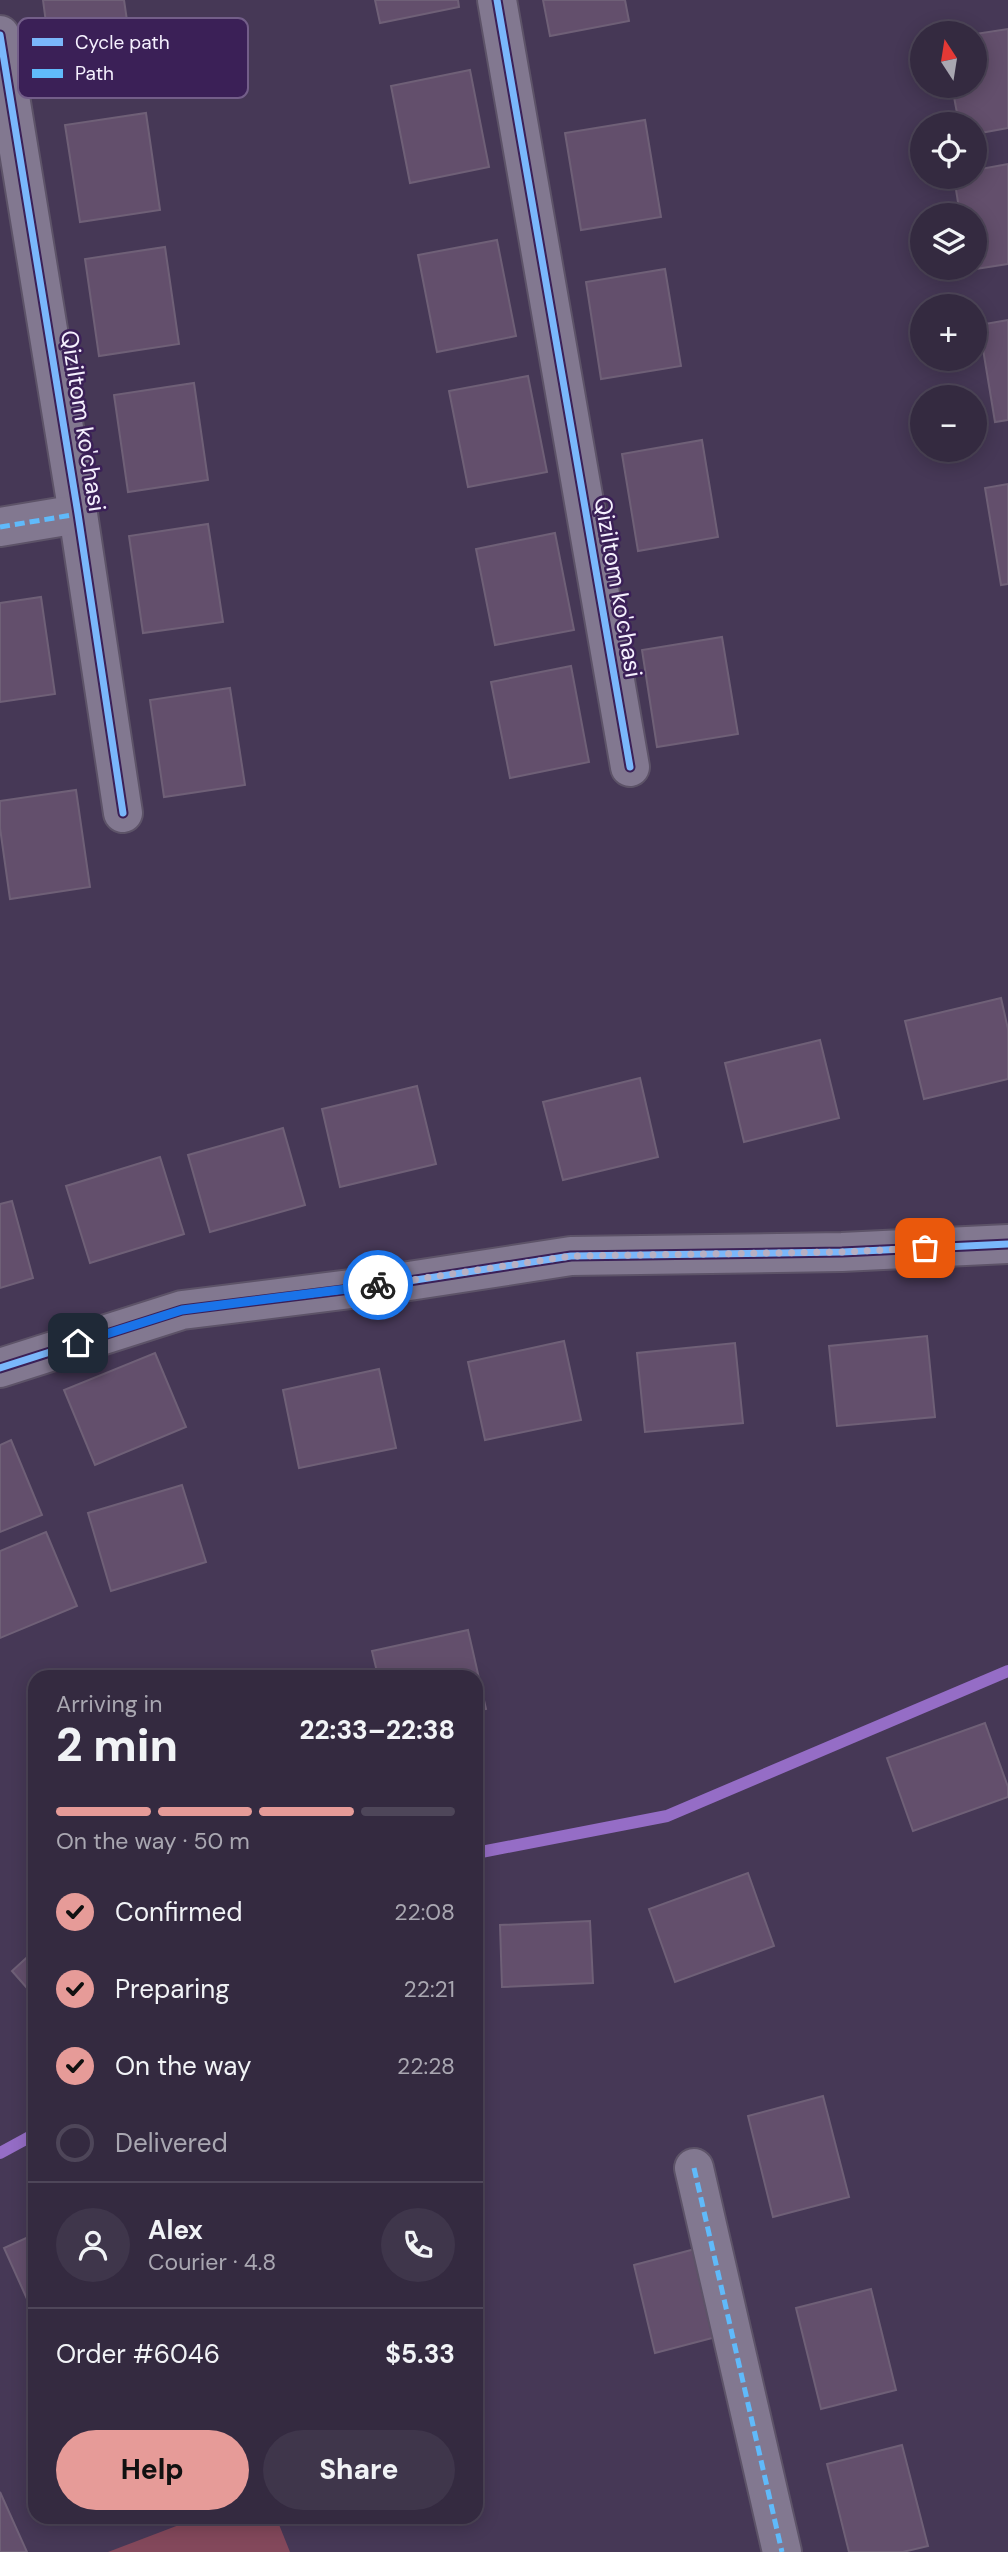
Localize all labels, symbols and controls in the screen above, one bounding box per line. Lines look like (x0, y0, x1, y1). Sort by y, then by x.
legend (18, 18, 248, 98)
north arrow (910, 21, 987, 98)
map controls (910, 21, 987, 462)
text: Cycle path (75, 30, 170, 55)
text: Path (75, 61, 114, 86)
button: locate (910, 112, 987, 189)
button: layers (910, 203, 987, 280)
button: + (910, 294, 987, 371)
street label: Qiziltom ko'chasi (54, 328, 113, 514)
button: − (910, 385, 987, 462)
street label: Qiziltom ko'chasi (587, 494, 650, 680)
pin (895, 1218, 955, 1278)
icon: bag (906, 1229, 944, 1267)
courier (343, 1250, 413, 1320)
icon: bike (359, 1266, 397, 1304)
pin (48, 1313, 108, 1373)
icon: home (59, 1324, 97, 1362)
text: Arriving in (56, 1689, 162, 1719)
text: 22:33–22:38 (300, 1713, 455, 1747)
text: 2 min (56, 1715, 178, 1775)
text: On the way · 50 m (56, 1826, 250, 1856)
icon: check (56, 1893, 94, 1931)
text: Confirmed (115, 1895, 242, 1929)
text: 22:08 (394, 1897, 455, 1927)
icon: check (56, 1970, 94, 2008)
text: Preparing (115, 1972, 230, 2006)
text: 22:21 (403, 1974, 455, 2004)
icon: check (56, 2047, 94, 2085)
text: On the way (115, 2049, 251, 2083)
text: 22:28 (397, 2051, 455, 2081)
text: Delivered (115, 2126, 228, 2160)
button: person (56, 2208, 130, 2282)
button: phone (381, 2208, 455, 2282)
text: Alex (148, 2213, 203, 2247)
text: Courier · 4.8 (148, 2247, 276, 2277)
text: Order #6046 (56, 2337, 220, 2371)
text: $5.33 (385, 2337, 455, 2371)
button: Help (56, 2430, 249, 2510)
button: Share (263, 2430, 455, 2510)

